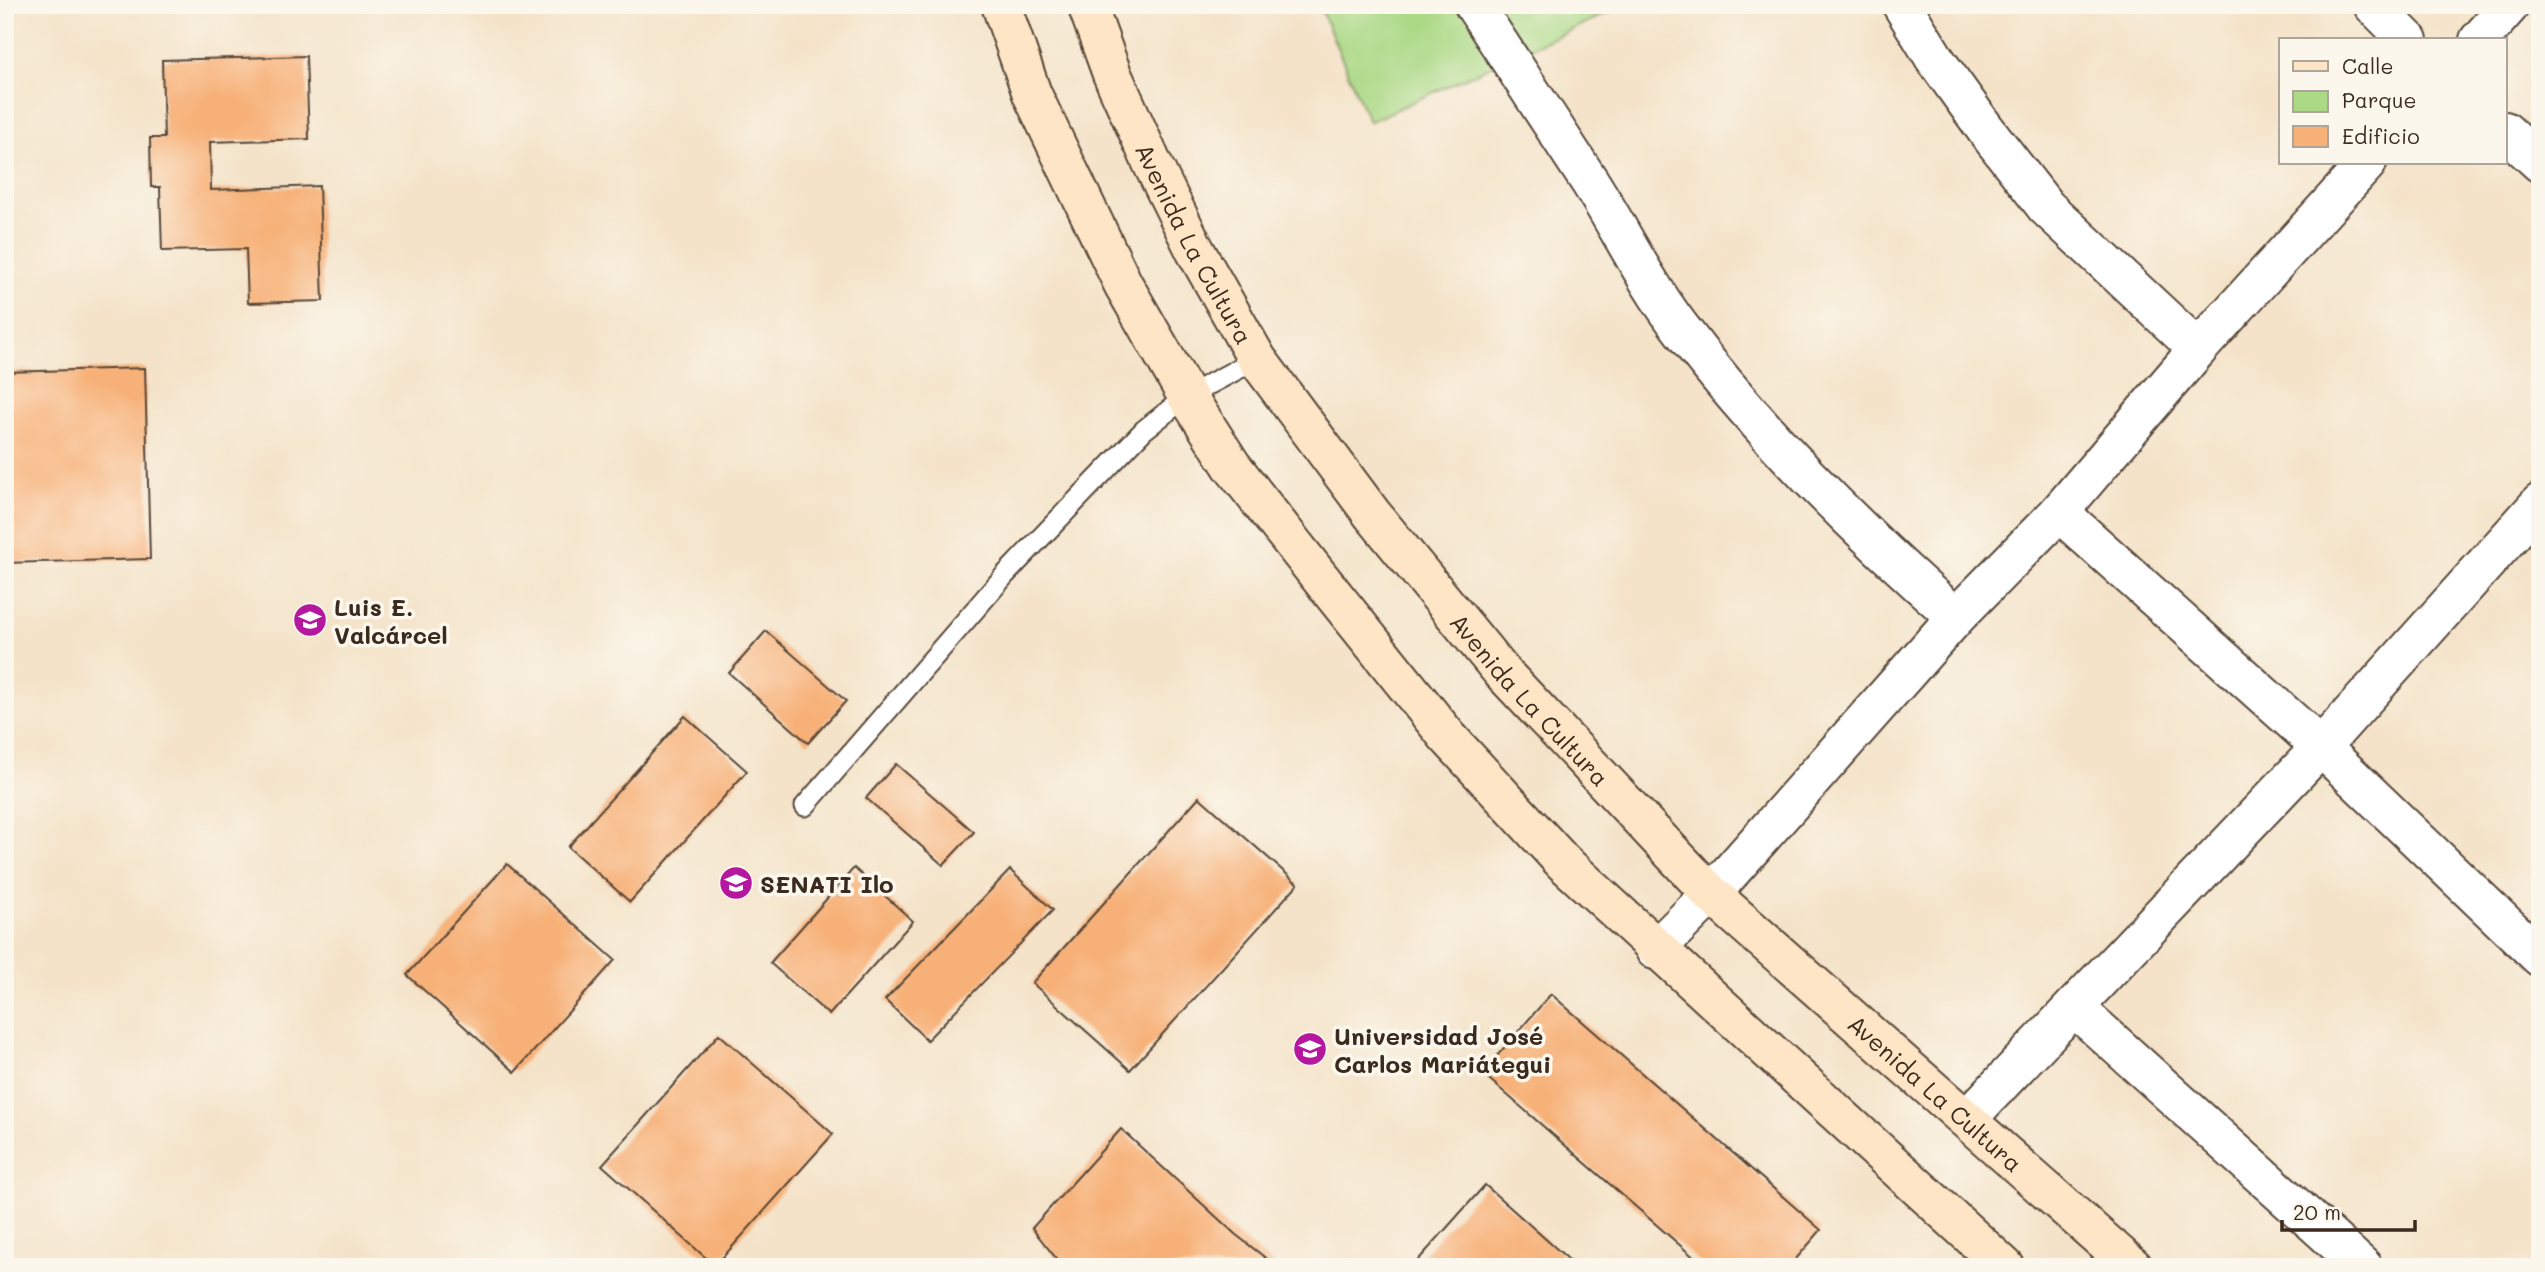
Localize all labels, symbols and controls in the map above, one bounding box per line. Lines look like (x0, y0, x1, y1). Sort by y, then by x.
legend (2279, 38, 2506, 164)
text: Calle (2342, 52, 2394, 79)
text: Parque (2342, 86, 2416, 113)
text: Edificio (2342, 122, 2420, 149)
street label: Avenida La Cultura (1130, 138, 1261, 349)
place label: Luis E. Valcárcel (334, 591, 448, 650)
school or university icon: Luis E. Valcárcel (291, 601, 329, 639)
street label: Avenida La Cultura (1444, 606, 1616, 792)
school or university icon: SENATI Ilo (717, 864, 755, 902)
place label: SENATI Ilo (760, 868, 894, 899)
street label: Avenida La Cultura (1842, 1007, 2029, 1178)
place label: Universidad José Carlos Mariátegui (1334, 1020, 1551, 1079)
school or university icon: Universidad José Carlos Mariátegui (1291, 1030, 1329, 1068)
scale bar (2282, 1188, 2416, 1232)
text: 20 m (2293, 1198, 2341, 1225)

